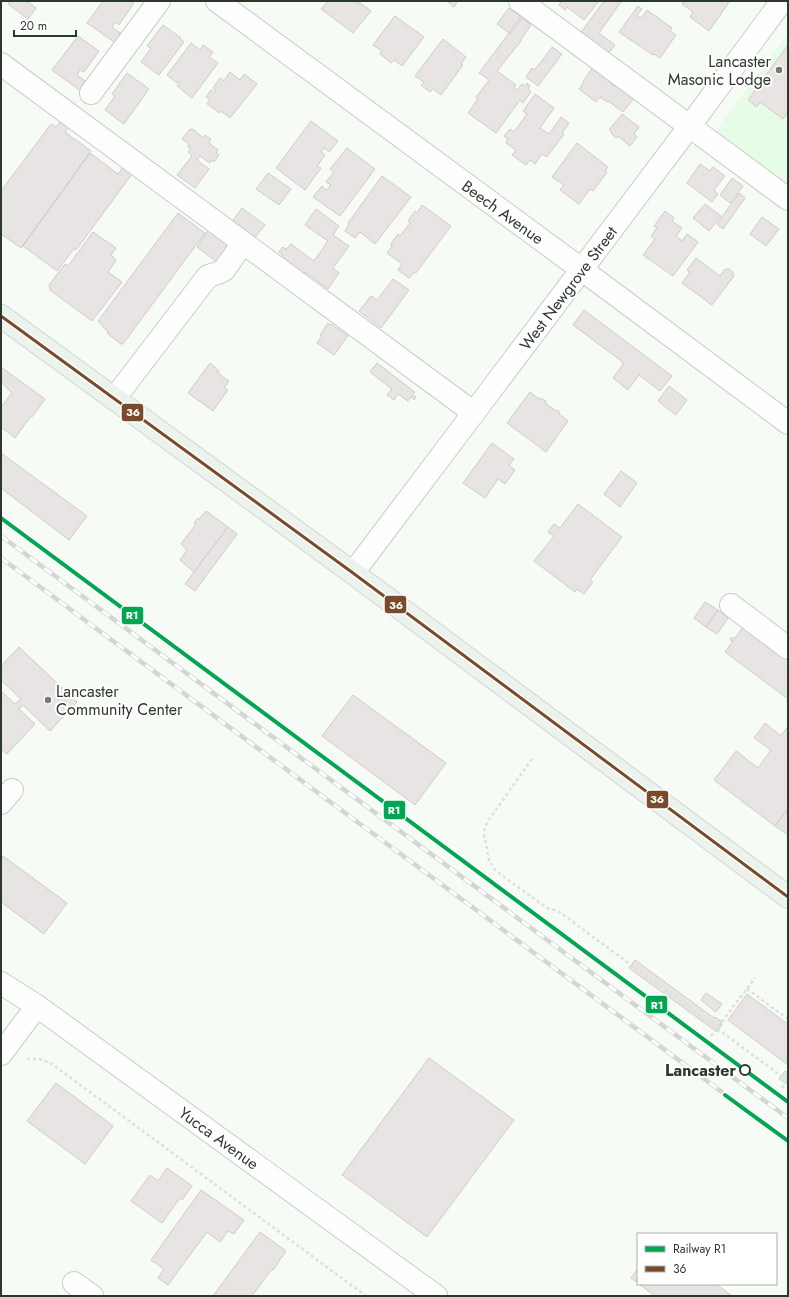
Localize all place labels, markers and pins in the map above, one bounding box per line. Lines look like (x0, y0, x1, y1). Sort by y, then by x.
place label: Lancaster Masonic Lodge (668, 50, 772, 91)
marker: Lancaster Masonic Lodge (774, 65, 784, 75)
place label: Lancaster Community Center (56, 680, 183, 721)
marker: Lancaster Community Center (43, 695, 53, 705)
place label: Lancaster (665, 1059, 736, 1082)
marker: Lancaster (739, 1064, 751, 1076)

